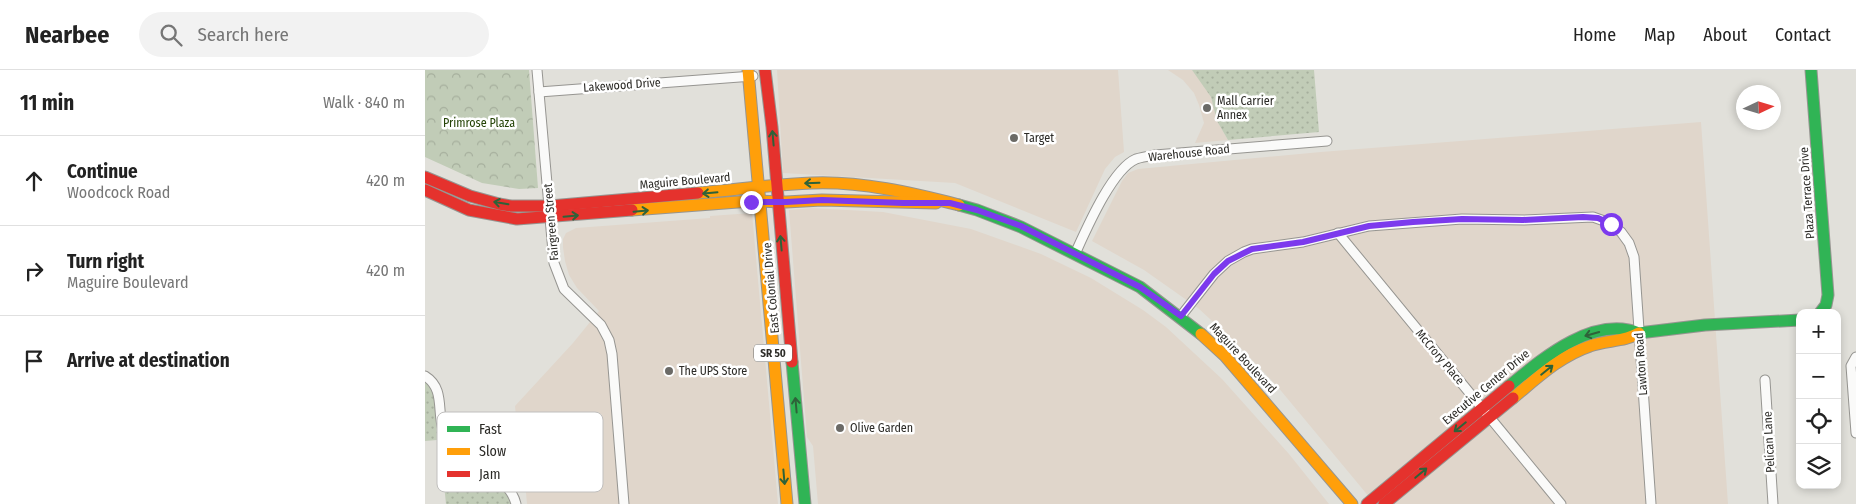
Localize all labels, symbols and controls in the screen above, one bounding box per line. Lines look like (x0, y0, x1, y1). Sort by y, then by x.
search box (139, 12, 489, 57)
text: Nearbee (25, 21, 109, 49)
icon: search (157, 21, 185, 49)
text: Search here (197, 23, 289, 46)
text: Home (1573, 24, 1616, 46)
text: Map (1644, 24, 1675, 46)
text: About (1703, 24, 1747, 46)
text: Contact (1775, 24, 1831, 46)
street label: Lakewood Drive (583, 75, 661, 95)
north arrow (1736, 85, 1781, 130)
text: 11 min (20, 90, 74, 116)
text: Walk · 840 m (323, 93, 405, 112)
place label: Mall Carrier Annex (1217, 94, 1275, 122)
marker: Mall Carrier Annex (1201, 102, 1213, 114)
park label: Primrose Plaza (443, 116, 515, 130)
one-way arrow (768, 130, 777, 146)
place label: Target (1024, 131, 1054, 145)
marker: Target (1008, 132, 1020, 144)
street label: Warehouse Road (1148, 142, 1230, 164)
street label: Plaza Terrace Drive (1797, 146, 1817, 239)
text: Continue (67, 160, 138, 183)
icon: ahead (20, 167, 48, 195)
street label: Maguire Boulevard (639, 170, 731, 192)
text: 420 m (366, 171, 405, 190)
one-way arrow (804, 179, 820, 188)
text: Woodcock Road (67, 183, 170, 202)
street label: Fairgreen Street (541, 183, 561, 261)
one-way arrow (702, 188, 718, 197)
route end (740, 191, 763, 214)
one-way arrow (494, 198, 510, 208)
one-way arrow (632, 206, 648, 215)
one-way arrow (563, 212, 579, 221)
route start (1600, 213, 1623, 236)
one-way arrow (776, 235, 786, 251)
street label: East Colonial Drive (760, 242, 782, 334)
text: Turn right (67, 250, 144, 273)
icon: right (20, 257, 48, 285)
text: 420 m (366, 261, 405, 280)
text: Maguire Boulevard (67, 273, 189, 292)
map controls (1796, 309, 1841, 489)
button: + (1796, 309, 1841, 354)
street label: Maguire Boulevard (1207, 320, 1279, 396)
street label: McCrory Place (1413, 326, 1467, 388)
one-way arrow (1584, 329, 1600, 339)
street label: Lawton Road (1632, 332, 1650, 396)
road number: SR 50 (754, 344, 792, 362)
street label: Executive Center Drive (1440, 346, 1532, 427)
icon: arrive (20, 347, 48, 375)
text: Arrive at destination (67, 349, 230, 372)
button: − (1796, 354, 1841, 399)
place label: The UPS Store (679, 364, 747, 378)
one-way arrow (1540, 364, 1553, 375)
marker: The UPS Store (663, 365, 675, 377)
one-way arrow (791, 397, 800, 413)
button: locate (1796, 399, 1841, 444)
street label: Pelican Lane (1760, 411, 1778, 473)
legend (437, 412, 603, 492)
text: Fast (479, 421, 502, 438)
place label: Olive Garden (850, 421, 913, 435)
one-way arrow (1454, 421, 1467, 432)
marker: Olive Garden (834, 422, 846, 434)
text: Slow (479, 443, 506, 460)
button: layers (1796, 444, 1841, 489)
text: Jam (479, 466, 500, 483)
one-way arrow (1415, 468, 1428, 479)
one-way arrow (779, 469, 789, 485)

